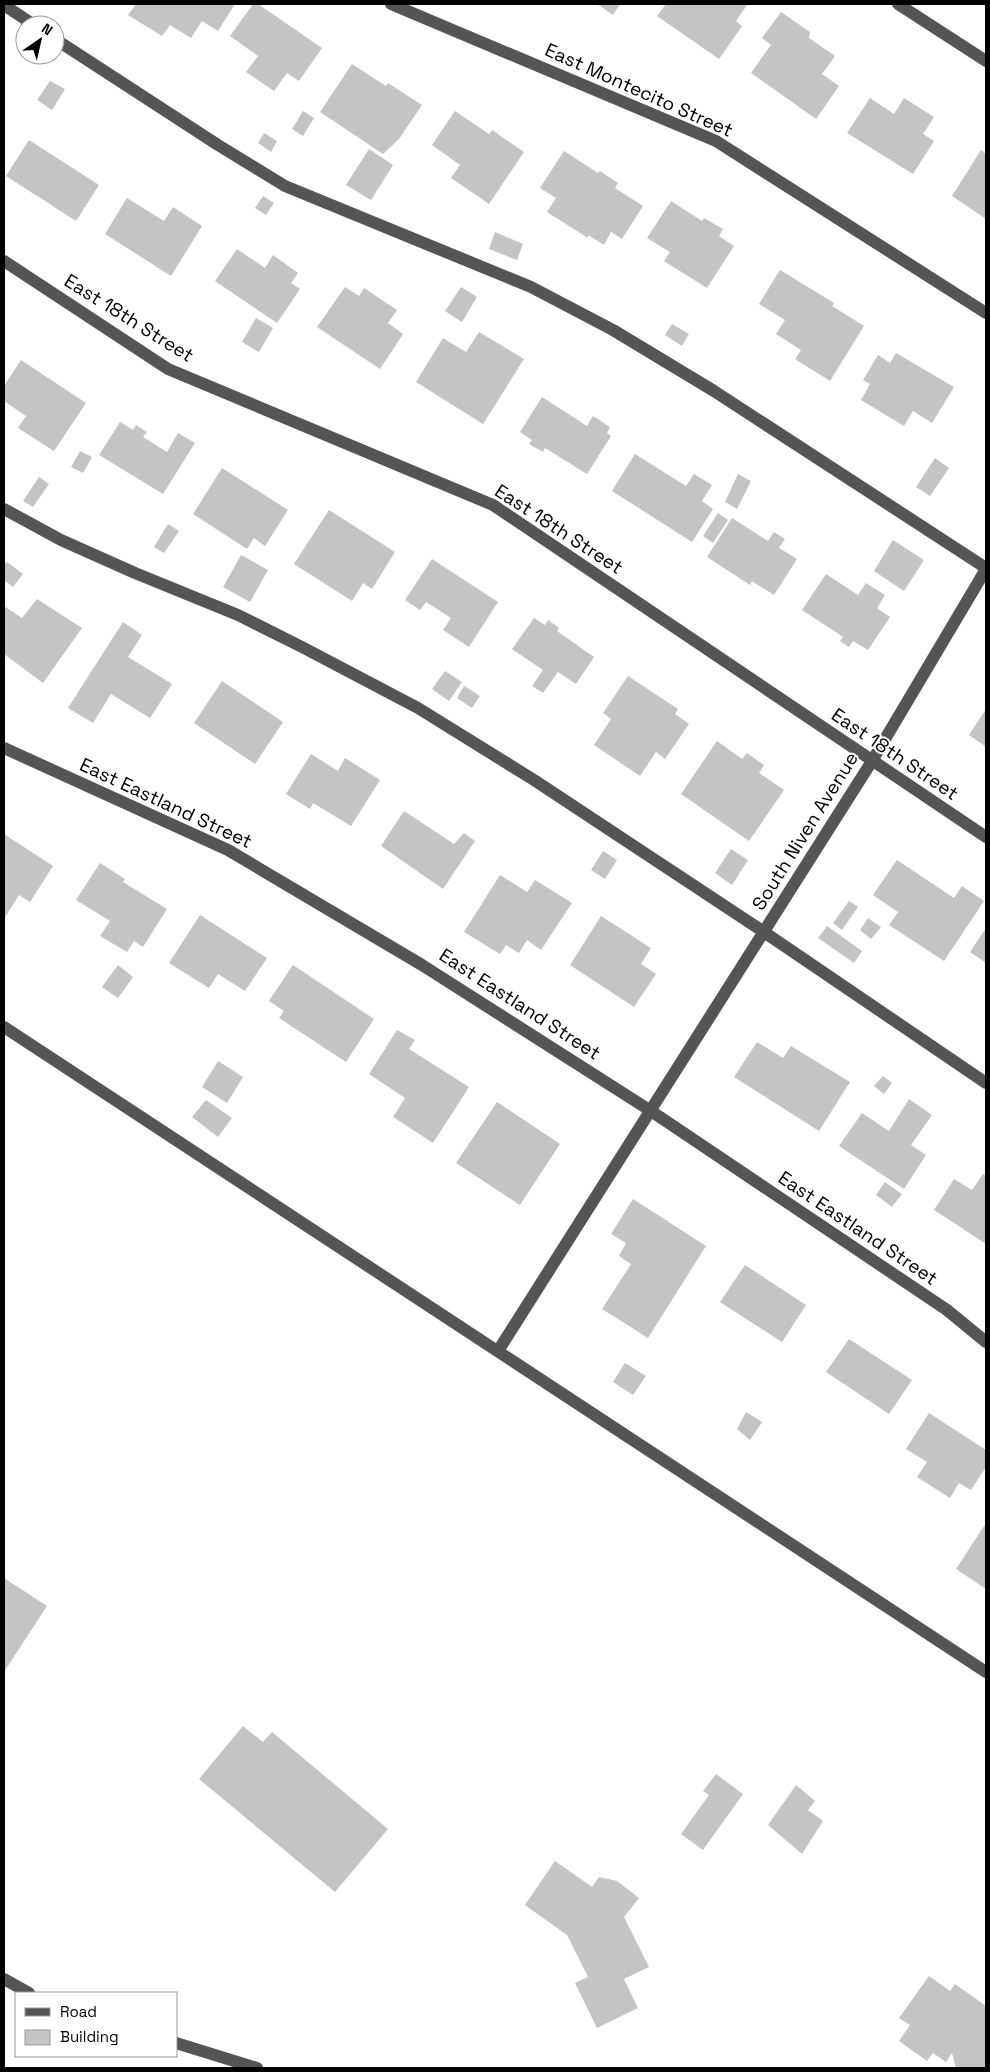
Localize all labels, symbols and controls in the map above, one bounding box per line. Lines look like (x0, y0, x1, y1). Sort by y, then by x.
north arrow (15, 15, 65, 65)
text: N (38, 19, 56, 39)
street label: East Montecito Street (541, 37, 737, 143)
street label: East 18th Street (60, 268, 198, 368)
street label: East 18th Street (490, 478, 628, 580)
street label: East 18th Street (827, 702, 963, 806)
street label: South Niven Avenue (746, 747, 864, 915)
street label: East Eastland Street (76, 752, 256, 854)
street label: East Eastland Street (435, 942, 605, 1066)
street label: East Eastland Street (773, 1165, 943, 1291)
legend (15, 1992, 178, 2057)
text: Road (60, 2002, 97, 2021)
text: Building (60, 2027, 119, 2046)

